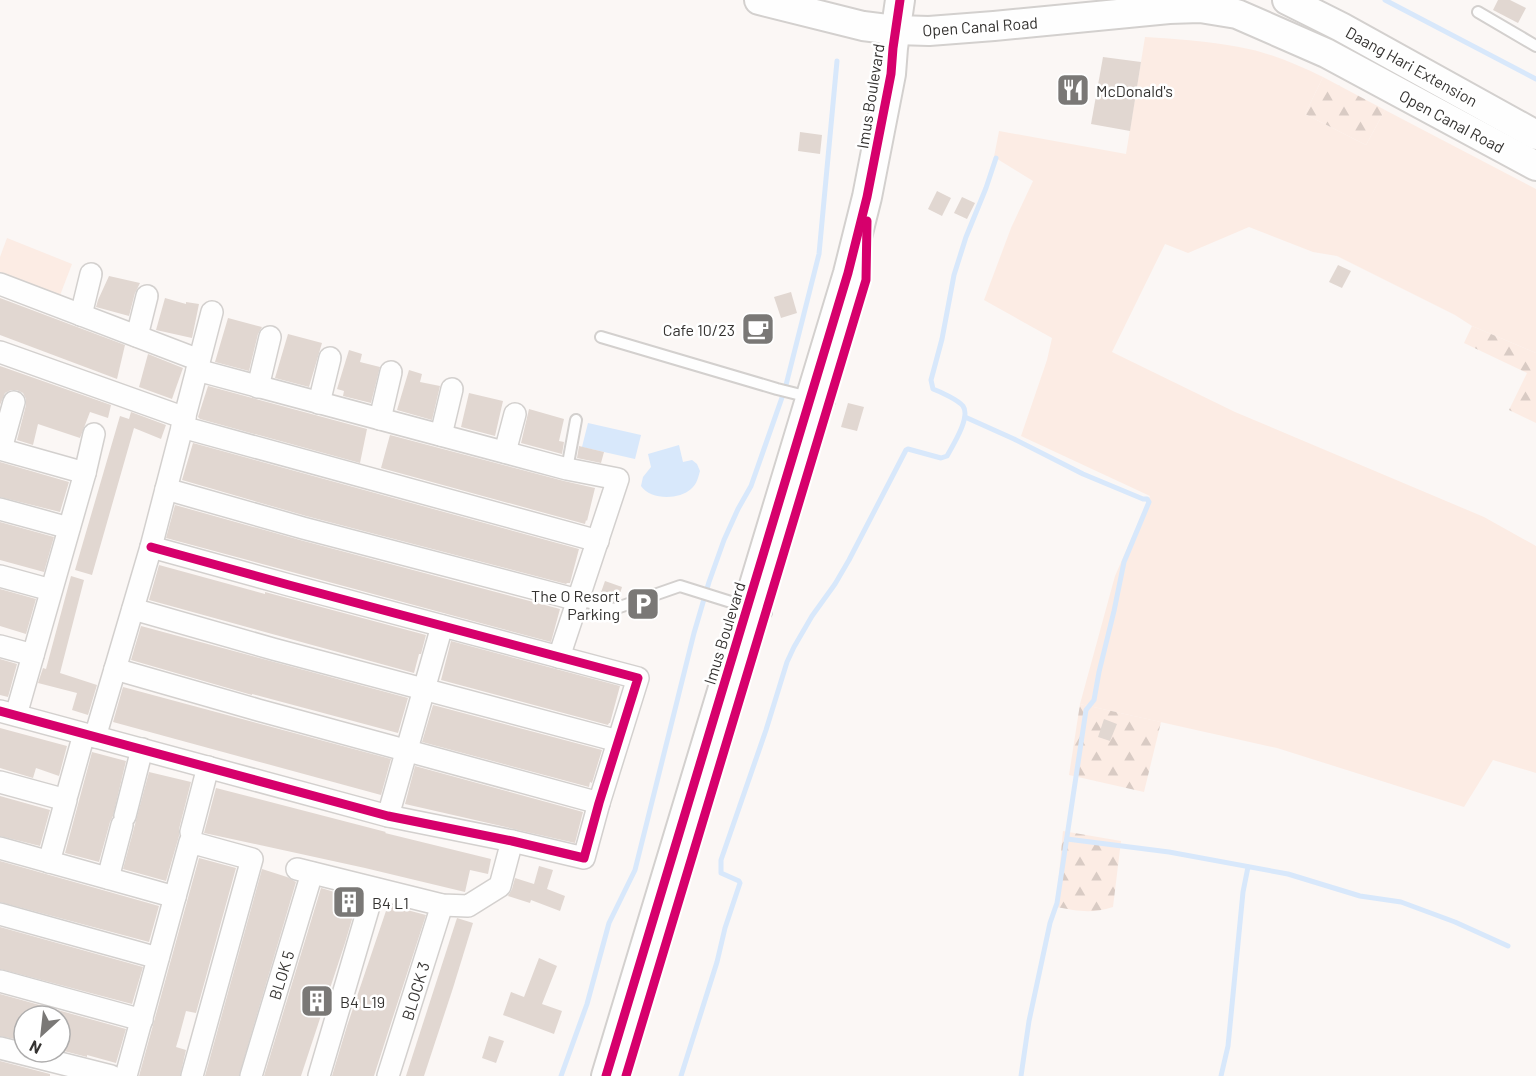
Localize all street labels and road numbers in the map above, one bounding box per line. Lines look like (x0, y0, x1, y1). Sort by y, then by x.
street label: Open Canal Road (922, 12, 1038, 40)
street label: Daang Hari Extension (1343, 22, 1481, 110)
street label: Imus Boulevard (852, 42, 888, 150)
street label: Open Canal Road (1396, 85, 1508, 157)
street label: Imus Boulevard (699, 579, 749, 687)
street label: BLOK 5 (265, 948, 297, 1002)
street label: BLOCK 3 (397, 960, 433, 1022)

